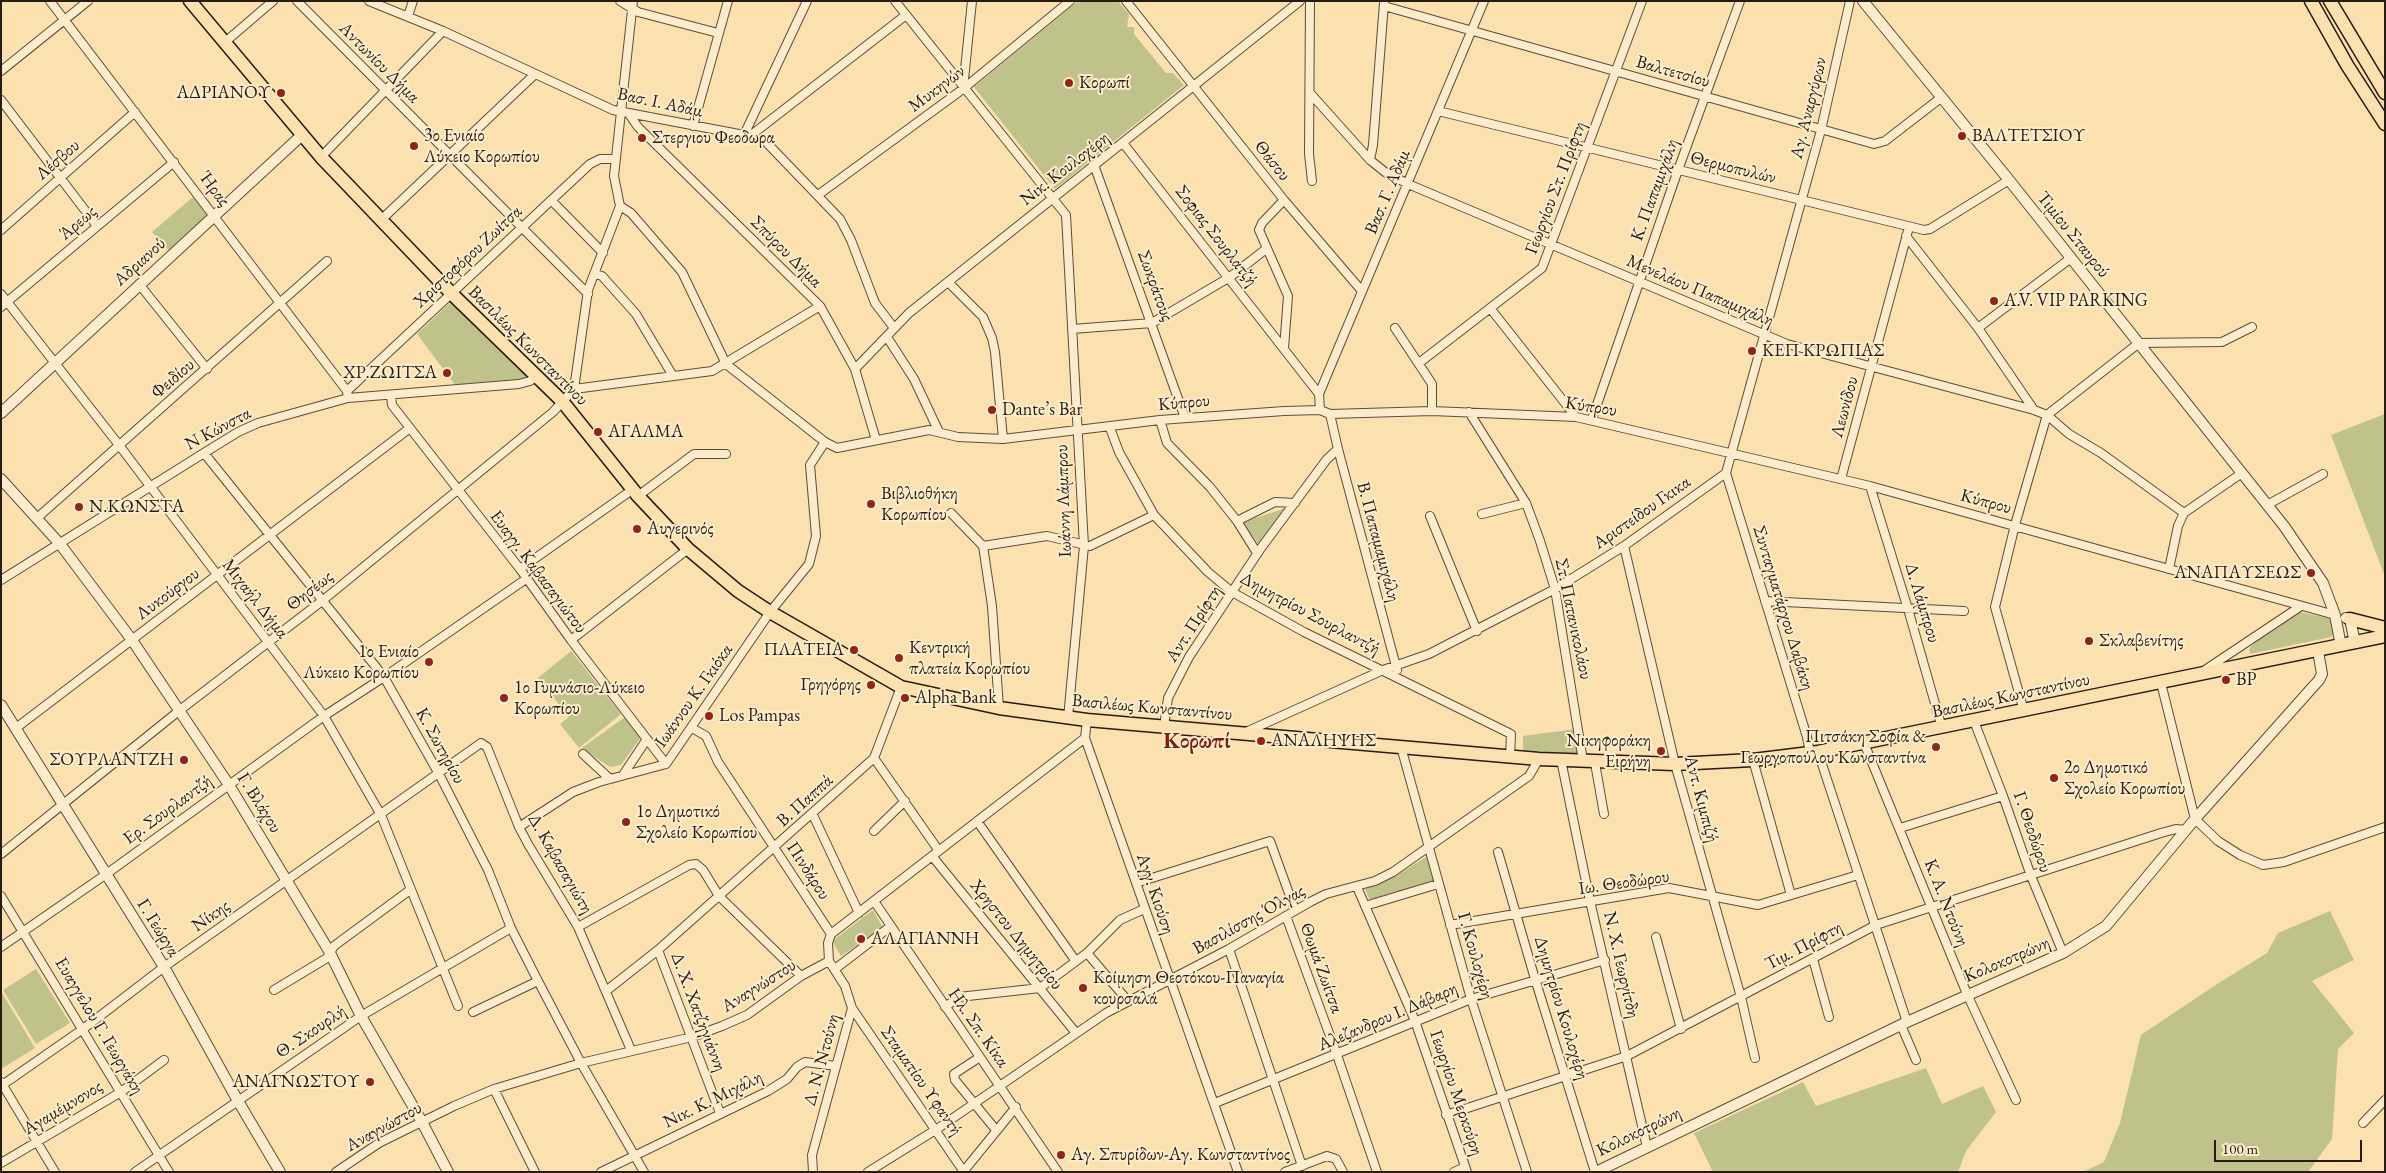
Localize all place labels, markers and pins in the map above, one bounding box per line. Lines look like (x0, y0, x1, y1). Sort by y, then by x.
place label: Κορωπί (1079, 72, 1130, 94)
marker: Κορωπί (1063, 77, 1075, 89)
place label: ΑΔΡΙΑΝΟΥ (177, 82, 271, 104)
marker: ΑΔΡΙΑΝΟΥ (275, 87, 287, 99)
place label: 3ο Ενιαίο Λύκειο Κορωπίου (424, 125, 540, 168)
place label: ΒΑΛΤΕΤΣΙΟΥ (1972, 125, 2086, 147)
place label: Στεργιου Φεοδωρα (652, 127, 775, 149)
marker: ΒΑΛΤΕΤΣΙΟΥ (1956, 130, 1968, 142)
marker: Στεργιου Φεοδωρα (636, 132, 648, 144)
marker: 3ο Ενιαίο Λύκειο Κορωπίου (408, 140, 420, 152)
place label: A.V. VIP PARKING (2004, 290, 2148, 312)
marker: A.V. VIP PARKING (1988, 295, 2000, 307)
place label: ΚΕΠ ΚΡΩΠΙΑΣ (1762, 340, 1884, 362)
marker: ΚΕΠ ΚΡΩΠΙΑΣ (1746, 345, 1758, 357)
place label: ΧΡ.ΖΩΙΤΣΑ (343, 362, 437, 384)
marker: ΧΡ.ΖΩΙΤΣΑ (441, 367, 453, 379)
place label: Dante’s Bar (1002, 399, 1082, 421)
marker: Dante’s Bar (986, 404, 998, 416)
place label: ΑΓΑΛΜΑ (608, 421, 683, 443)
marker: ΑΓΑΛΜΑ (592, 426, 604, 438)
place label: Βιβλιοθήκη Κορωπίου (881, 483, 958, 526)
place label: Ν.ΚΩΝΣΤΑ (89, 496, 184, 518)
marker: Βιβλιοθήκη Κορωπίου (865, 498, 877, 510)
marker: Ν.ΚΩΝΣΤΑ (73, 501, 85, 513)
place label: Αυγερινός (647, 518, 714, 540)
marker: Αυγερινός (631, 523, 643, 535)
place label: ΑΝΑΠΑΥΣΕΩΣ (2174, 562, 2301, 584)
marker: ΑΝΑΠΑΥΣΕΩΣ (2305, 567, 2317, 579)
place label: Σκλαβενίτης (2099, 630, 2183, 652)
marker: Σκλαβενίτης (2083, 635, 2095, 647)
place label: Κεντρική πλατεία Κορωπίου (909, 637, 1030, 680)
place label: ΠΛΑΤΕΙΑ (763, 639, 844, 661)
place label: 1ο Ενιαίο Λύκειο Κορωπίου (303, 641, 419, 684)
marker: ΠΛΑΤΕΙΑ (848, 644, 860, 656)
marker: Κεντρική πλατεία Κορωπίου (893, 652, 905, 664)
marker: 1ο Ενιαίο Λύκειο Κορωπίου (423, 656, 435, 668)
place label: BP (2236, 669, 2257, 691)
place label: Γρηγόρης (800, 674, 861, 696)
marker: BP (2220, 674, 2232, 686)
place label: 1ο Γυμνάσιο-Λύκειο Κορωπίου (514, 677, 645, 720)
marker: Γρηγόρης (865, 679, 877, 691)
place label: Alpha Bank (915, 687, 997, 709)
marker: 1ο Γυμνάσιο-Λύκειο Κορωπίου (498, 692, 510, 704)
marker: Alpha Bank (899, 692, 911, 704)
place label: Los Pampas (719, 705, 800, 727)
marker: Los Pampas (703, 710, 715, 722)
place label: Πιτσάκη Σοφία & Γεωργοπούλου Κωνσταντίνα (1740, 726, 1926, 769)
place label: ΑΝΑΛΗΨΗΣ (1271, 730, 1376, 752)
place label: Νικηφοράκη Ειρήνη (1566, 730, 1651, 772)
marker: ΑΝΑΛΗΨΗΣ (1255, 735, 1267, 747)
marker: Πιτσάκη Σοφία & Γεωργοπούλου Κωνσταντίνα (1930, 741, 1942, 753)
marker: Νικηφοράκη Ειρήνη (1655, 745, 1667, 757)
place label: ΣΟΥΡΛΑΝΤΖΗ (50, 749, 174, 771)
marker: ΣΟΥΡΛΑΝΤΖΗ (178, 754, 190, 766)
place label: 2ο Δημοτικό Σχολείο Κορωπίου (2064, 757, 2185, 800)
marker: 2ο Δημοτικό Σχολείο Κορωπίου (2048, 772, 2060, 784)
place label: 1ο Δημοτικό Σχολείο Κορωπίου (636, 801, 757, 844)
marker: 1ο Δημοτικό Σχολείο Κορωπίου (620, 816, 632, 828)
place label: ΑΛΑΓΙΑΝΝΗ (871, 928, 979, 950)
marker: ΑΛΑΓΙΑΝΝΗ (855, 933, 867, 945)
place label: Κοίμηση Θεοτόκου-Παναγία κουρσαλά (1093, 967, 1284, 1010)
marker: Κοίμηση Θεοτόκου-Παναγία κουρσαλά (1077, 982, 1089, 994)
place label: ΑΝΑΓΝΩΣΤΟΥ (232, 1071, 360, 1093)
marker: ΑΝΑΓΝΩΣΤΟΥ (364, 1076, 376, 1088)
place label: Αγ. Σπυρίδων-Αγ. Κωνσταντίνος (1071, 1144, 1290, 1166)
marker: Αγ. Σπυρίδων-Αγ. Κωνσταντίνος (1055, 1149, 1067, 1161)

